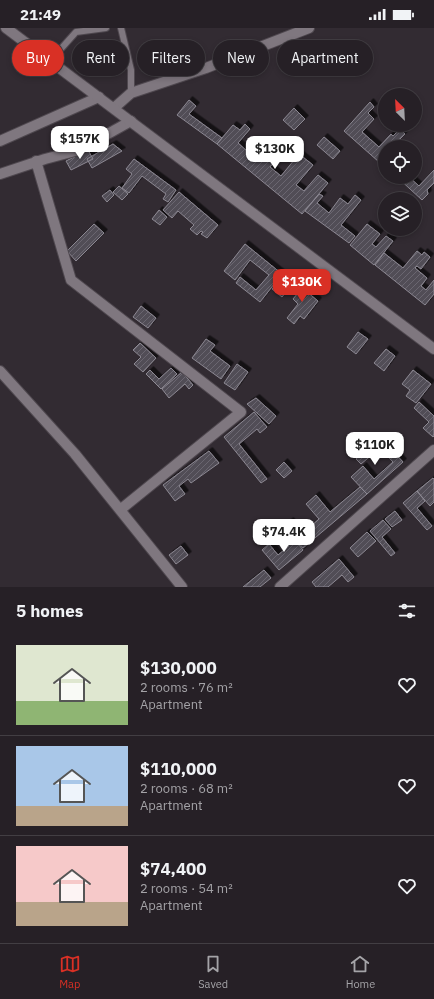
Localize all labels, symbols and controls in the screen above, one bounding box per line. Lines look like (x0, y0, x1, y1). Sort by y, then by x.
text: 21:49 (20, 5, 61, 24)
chip: Buy (12, 40, 64, 76)
chip: Rent (72, 40, 129, 76)
chip: Filters (137, 40, 205, 76)
chip: New (213, 40, 269, 76)
chip: Apartment (277, 40, 373, 76)
north arrow (378, 88, 422, 132)
map controls (378, 88, 422, 236)
pin: $157K (52, 126, 108, 160)
text: $157K (60, 130, 100, 147)
pin: $130K (247, 136, 303, 170)
text: $130K (255, 140, 295, 157)
button: locate (378, 140, 422, 184)
button: layers (378, 192, 422, 236)
pin: $130K (274, 269, 330, 303)
text: $130K (282, 273, 322, 290)
pin: $110K (347, 432, 403, 466)
text: $110K (355, 436, 395, 453)
pin: $74.4K (251, 519, 317, 553)
text: $74.4K (262, 523, 306, 540)
text: 5 homes (16, 600, 83, 622)
icon: filters (396, 600, 418, 622)
text: $130,000 (140, 657, 217, 679)
icon: home (48, 661, 96, 709)
icon: heart (396, 674, 418, 696)
text: 2 rooms · 76 m² (140, 679, 233, 696)
text: Apartment (140, 696, 203, 713)
text: $110,000 (140, 758, 217, 780)
icon: home (48, 762, 96, 810)
icon: heart (396, 775, 418, 797)
text: 2 rooms · 68 m² (140, 780, 233, 797)
text: Apartment (140, 797, 203, 814)
text: $74,400 (140, 858, 207, 880)
icon: home (48, 862, 96, 910)
icon: heart (396, 875, 418, 897)
text: 2 rooms · 54 m² (140, 880, 233, 897)
text: Apartment (140, 897, 203, 914)
tab: Map (59, 953, 81, 991)
tab: Saved (198, 953, 228, 991)
tab: Home (346, 953, 375, 991)

